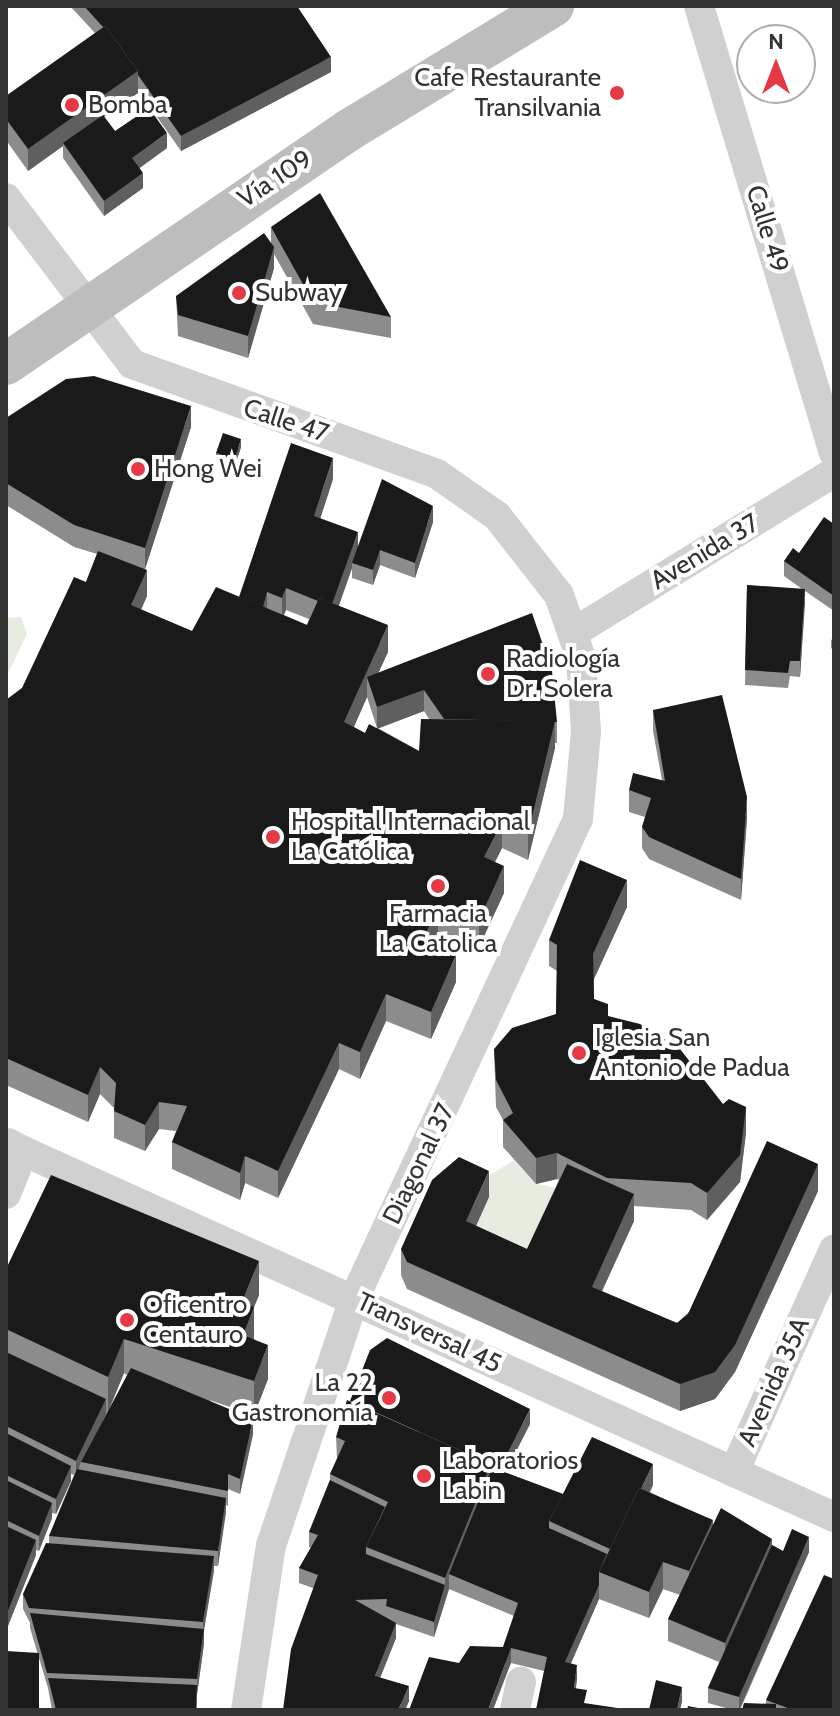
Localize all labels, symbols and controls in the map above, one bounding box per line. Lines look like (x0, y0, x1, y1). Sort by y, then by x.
north arrow (736, 24, 816, 104)
text: N (768, 28, 784, 55)
place label: Cafe Restaurante Transilvania (414, 62, 601, 124)
marker: Cafe Restaurante Transilvania (608, 84, 626, 102)
place label: Bomba (88, 89, 168, 121)
marker: Bomba (63, 96, 81, 114)
street label: Vía 109 (232, 144, 318, 214)
street label: Calle 49 (739, 182, 795, 276)
place label: Subway (255, 277, 342, 309)
marker: Subway (230, 284, 248, 302)
street label: Calle 47 (239, 393, 333, 449)
place label: Hong Wei (154, 453, 262, 485)
marker: Hong Wei (129, 460, 147, 478)
street label: Avenida 37 (645, 507, 765, 597)
place label: Radiología Dr. Solera (506, 643, 620, 704)
marker: Radiología Dr. Solera (477, 663, 499, 685)
place label: Hospital Internacional La Católica (291, 806, 530, 868)
marker: Hospital Internacional La Católica (262, 826, 284, 848)
marker: Farmacia La Catolica (429, 877, 447, 895)
place label: Farmacia La Catolica (379, 898, 497, 960)
place label: Iglesia San Antonio de Padua (595, 1022, 790, 1084)
marker: Iglesia San Antonio de Padua (570, 1044, 588, 1062)
street label: Diagonal 37 (376, 1099, 462, 1229)
street label: Transversal 45 (352, 1286, 506, 1380)
place label: Oficentro Centauro (143, 1289, 247, 1350)
marker: Oficentro Centauro (118, 1311, 136, 1329)
street label: Avenida 35A (732, 1313, 816, 1451)
place label: La 22 Gastronomía (232, 1367, 373, 1428)
marker: La 22 Gastronomía (380, 1389, 398, 1407)
place label: Laboratorios Labin (442, 1445, 578, 1506)
marker: Laboratorios Labin (413, 1465, 435, 1487)

